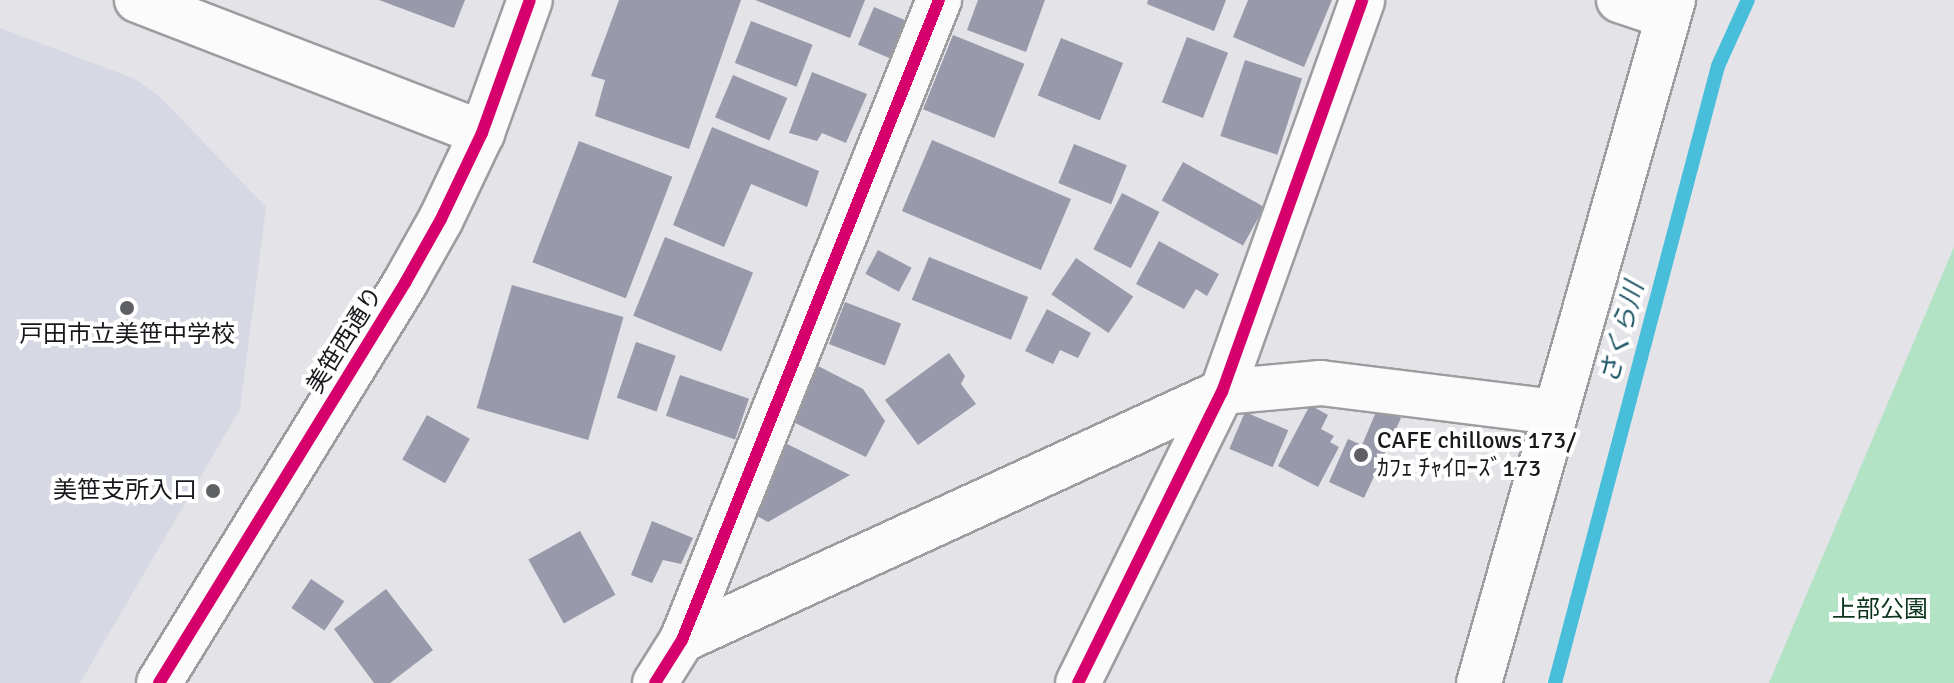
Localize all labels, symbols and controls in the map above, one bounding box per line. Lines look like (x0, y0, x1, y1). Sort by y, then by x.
water label: さくら川 (1594, 279, 1652, 387)
street label: 美笹西通り (301, 281, 389, 399)
marker: 戸田市立美笹中学校 (118, 299, 136, 317)
place label: 戸田市立美笹中学校 (19, 321, 235, 349)
place label: CAFE chillows 173/ ｶﾌｪ ﾁｬｲﾛｰｽﾞ173 (1377, 427, 1576, 483)
marker: CAFE chillows 173/ ｶﾌｪ ﾁｬｲﾛｰｽﾞ173 (1352, 446, 1370, 464)
place label: 美笹支所入口 (53, 477, 197, 505)
marker: 美笹支所入口 (204, 482, 222, 500)
park label: 上部公園 (1832, 596, 1928, 624)

